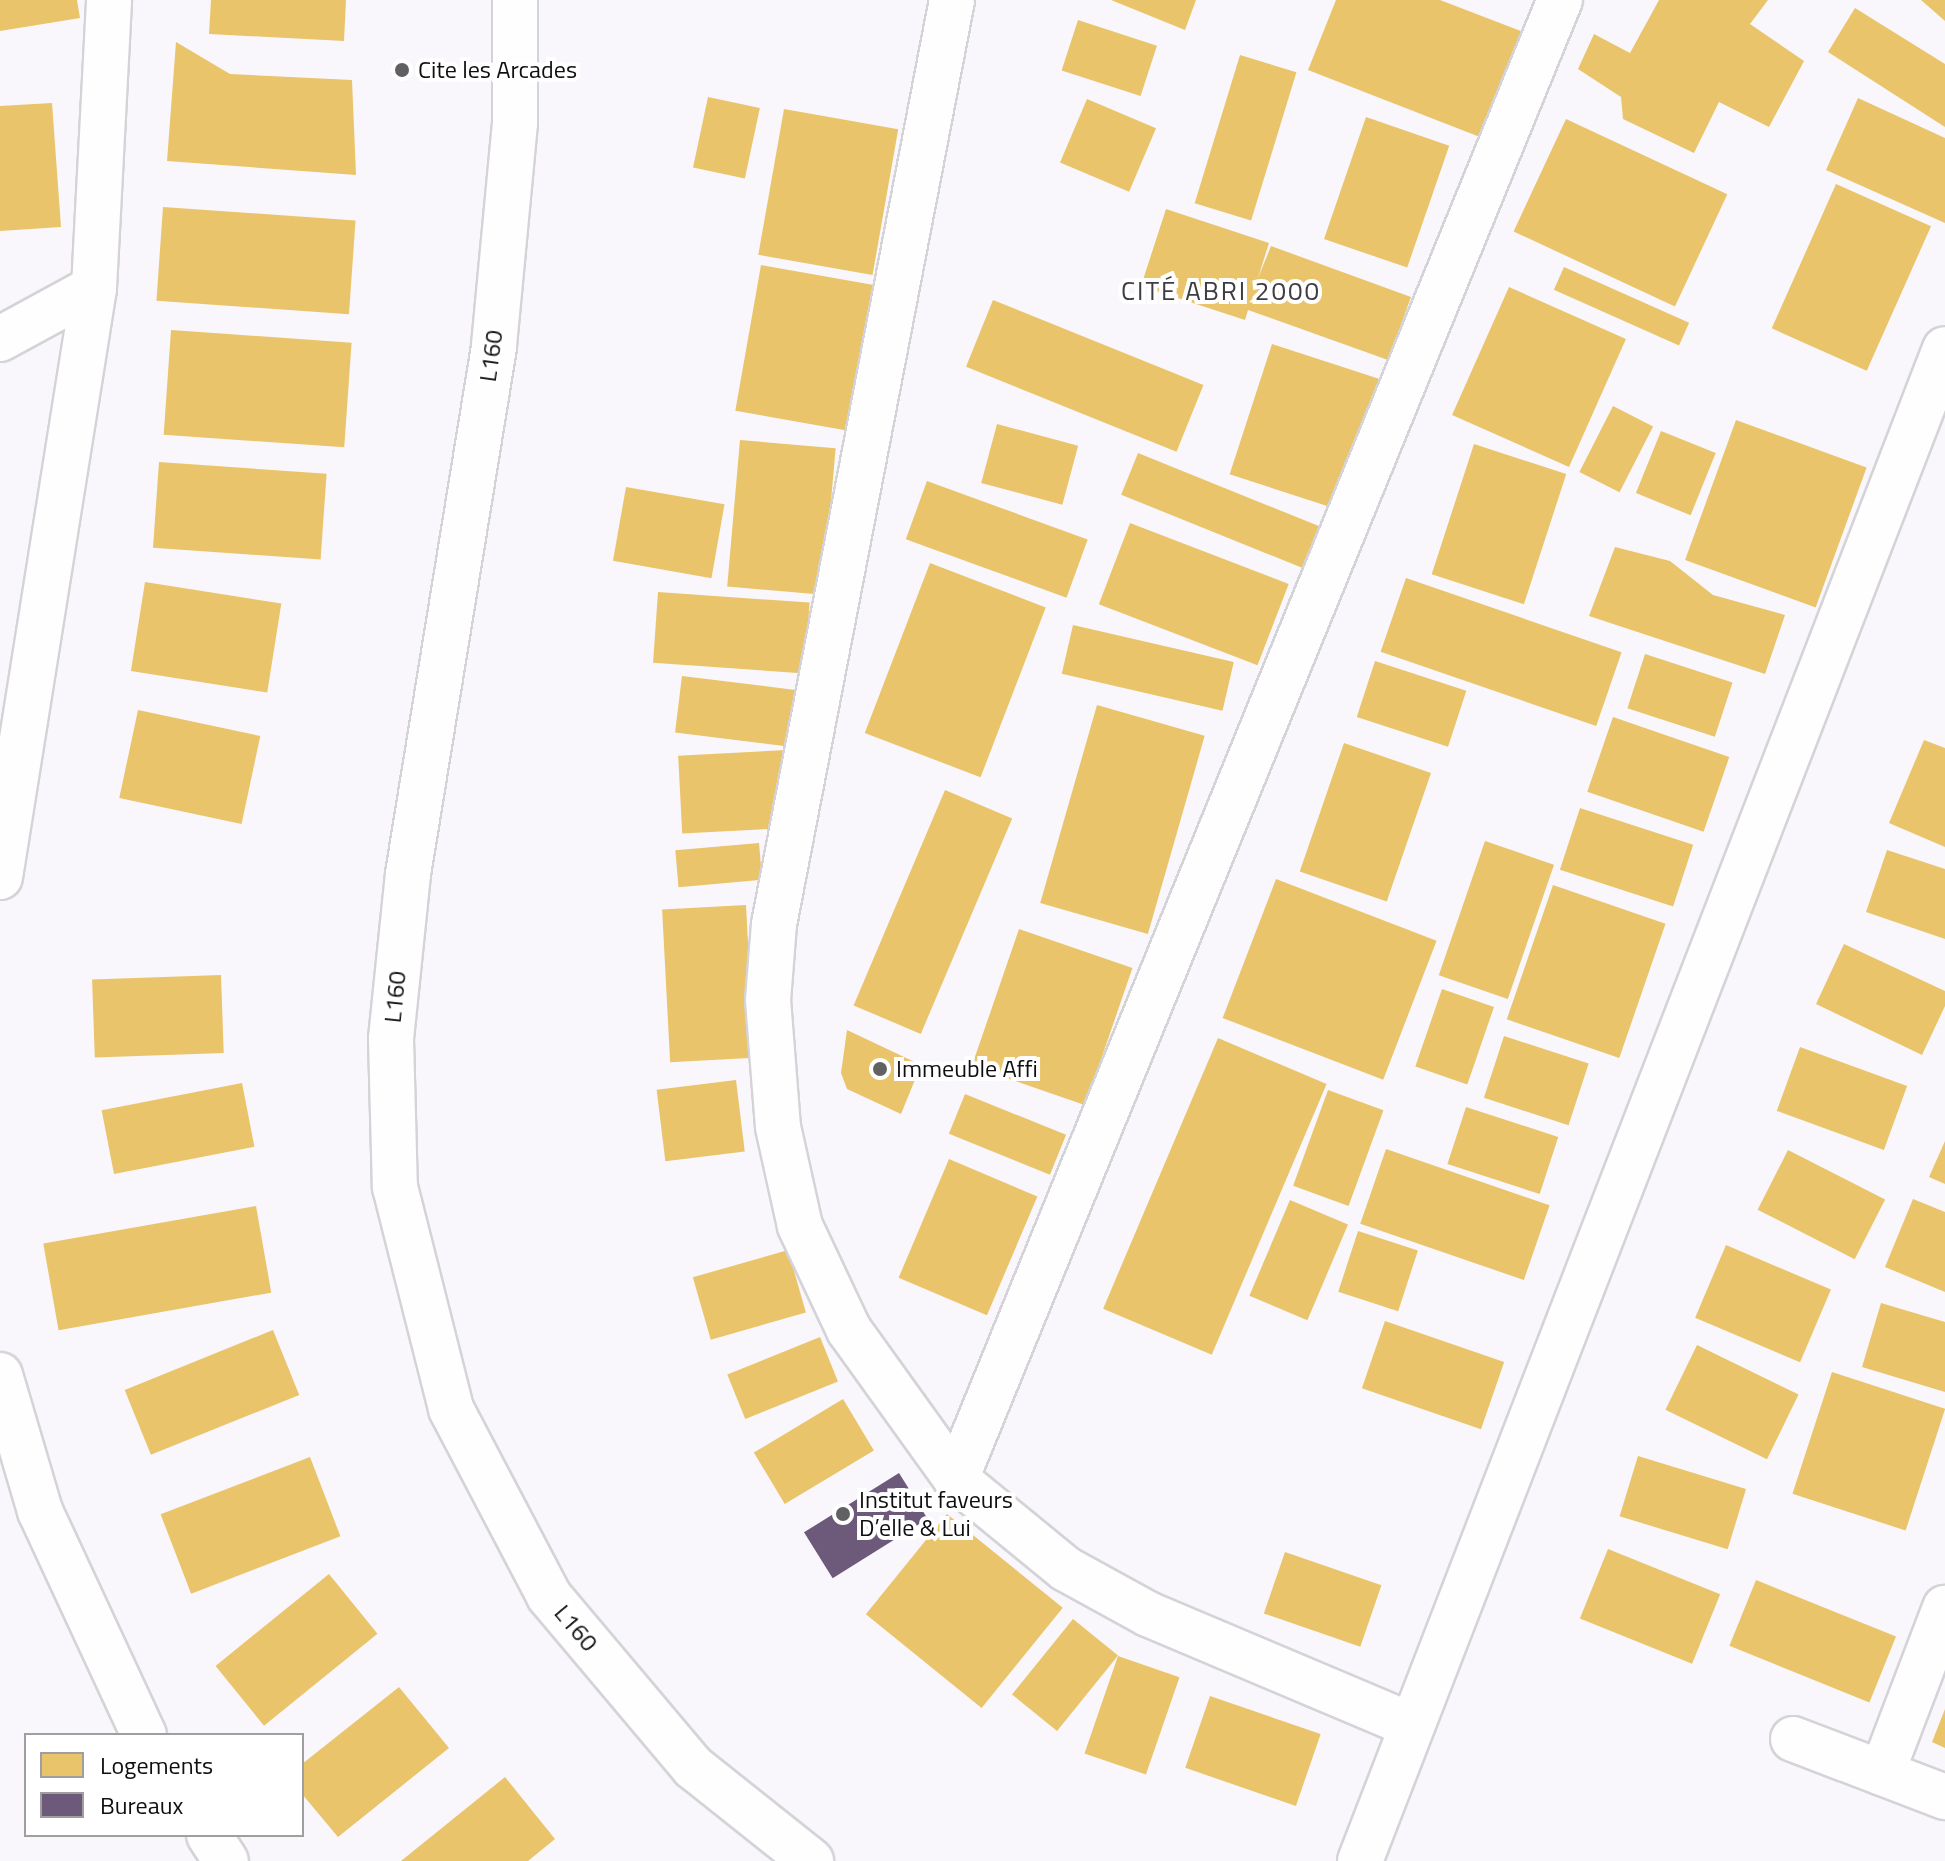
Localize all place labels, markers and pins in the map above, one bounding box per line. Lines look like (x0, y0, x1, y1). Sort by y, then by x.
place label: Cite les Arcades (418, 56, 577, 84)
marker: Cite les Arcades (393, 61, 411, 79)
place label: Immeuble Affi (896, 1055, 1038, 1083)
marker: Immeuble Affi (871, 1060, 889, 1078)
place label: Institut faveurs D’elle & Lui (859, 1486, 1013, 1542)
marker: Institut faveurs D’elle & Lui (834, 1505, 852, 1523)

